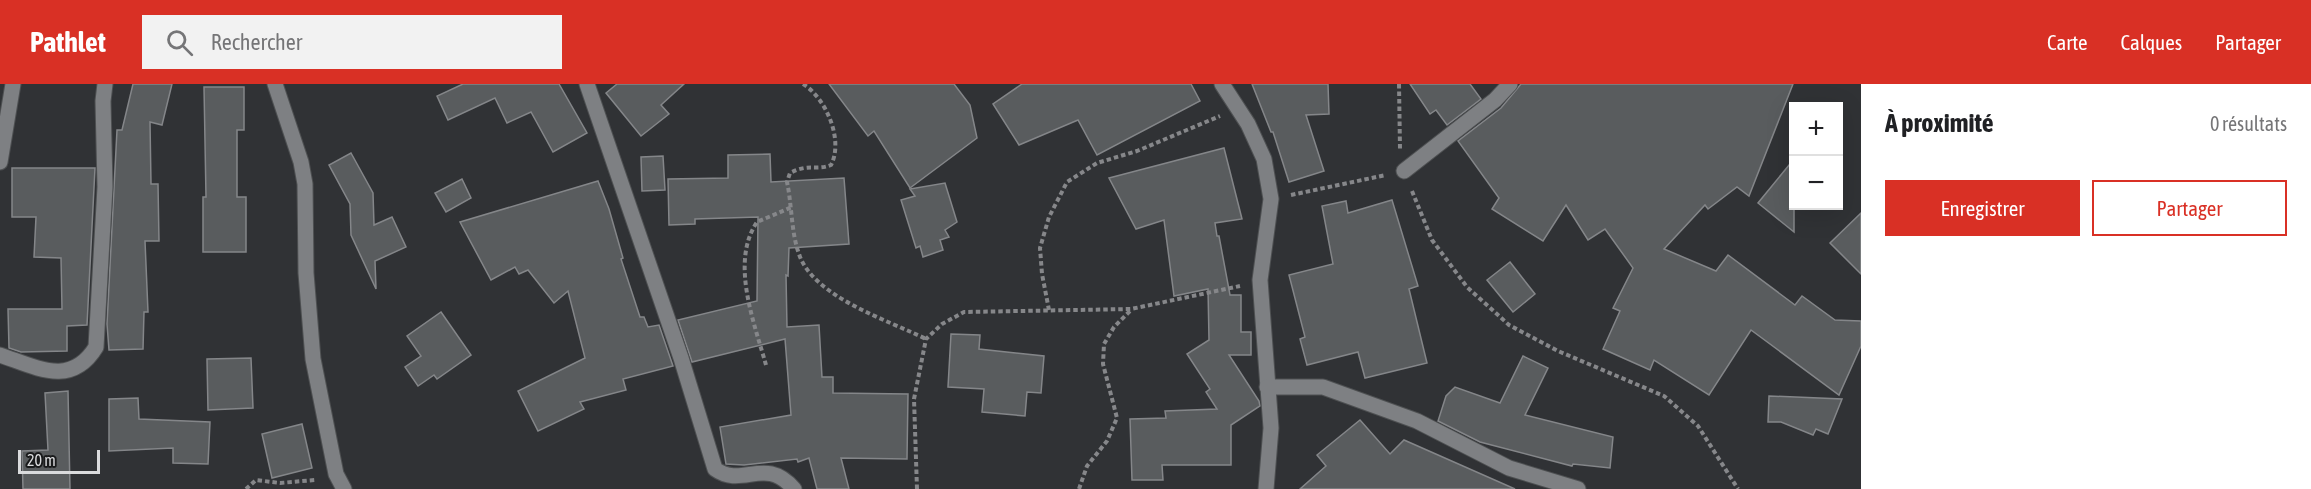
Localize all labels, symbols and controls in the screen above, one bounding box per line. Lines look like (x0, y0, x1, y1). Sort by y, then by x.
search box (142, 15, 562, 69)
text: Pathlet (30, 26, 106, 58)
icon: search (163, 26, 196, 59)
text: Rechercher (211, 29, 302, 55)
text: Carte (2047, 30, 2088, 54)
text: Calques (2121, 30, 2182, 54)
text: Partager (2215, 30, 2281, 54)
map controls (1789, 102, 1843, 210)
button: + (1789, 102, 1843, 156)
text: À proximité (1885, 108, 1993, 138)
text: 0 résultats (2210, 112, 2287, 135)
button: − (1789, 156, 1843, 210)
button: Enregistrer (1885, 180, 2080, 236)
button: Partager (2092, 180, 2287, 236)
scale bar (18, 447, 100, 474)
text: 20 m (27, 451, 56, 469)

